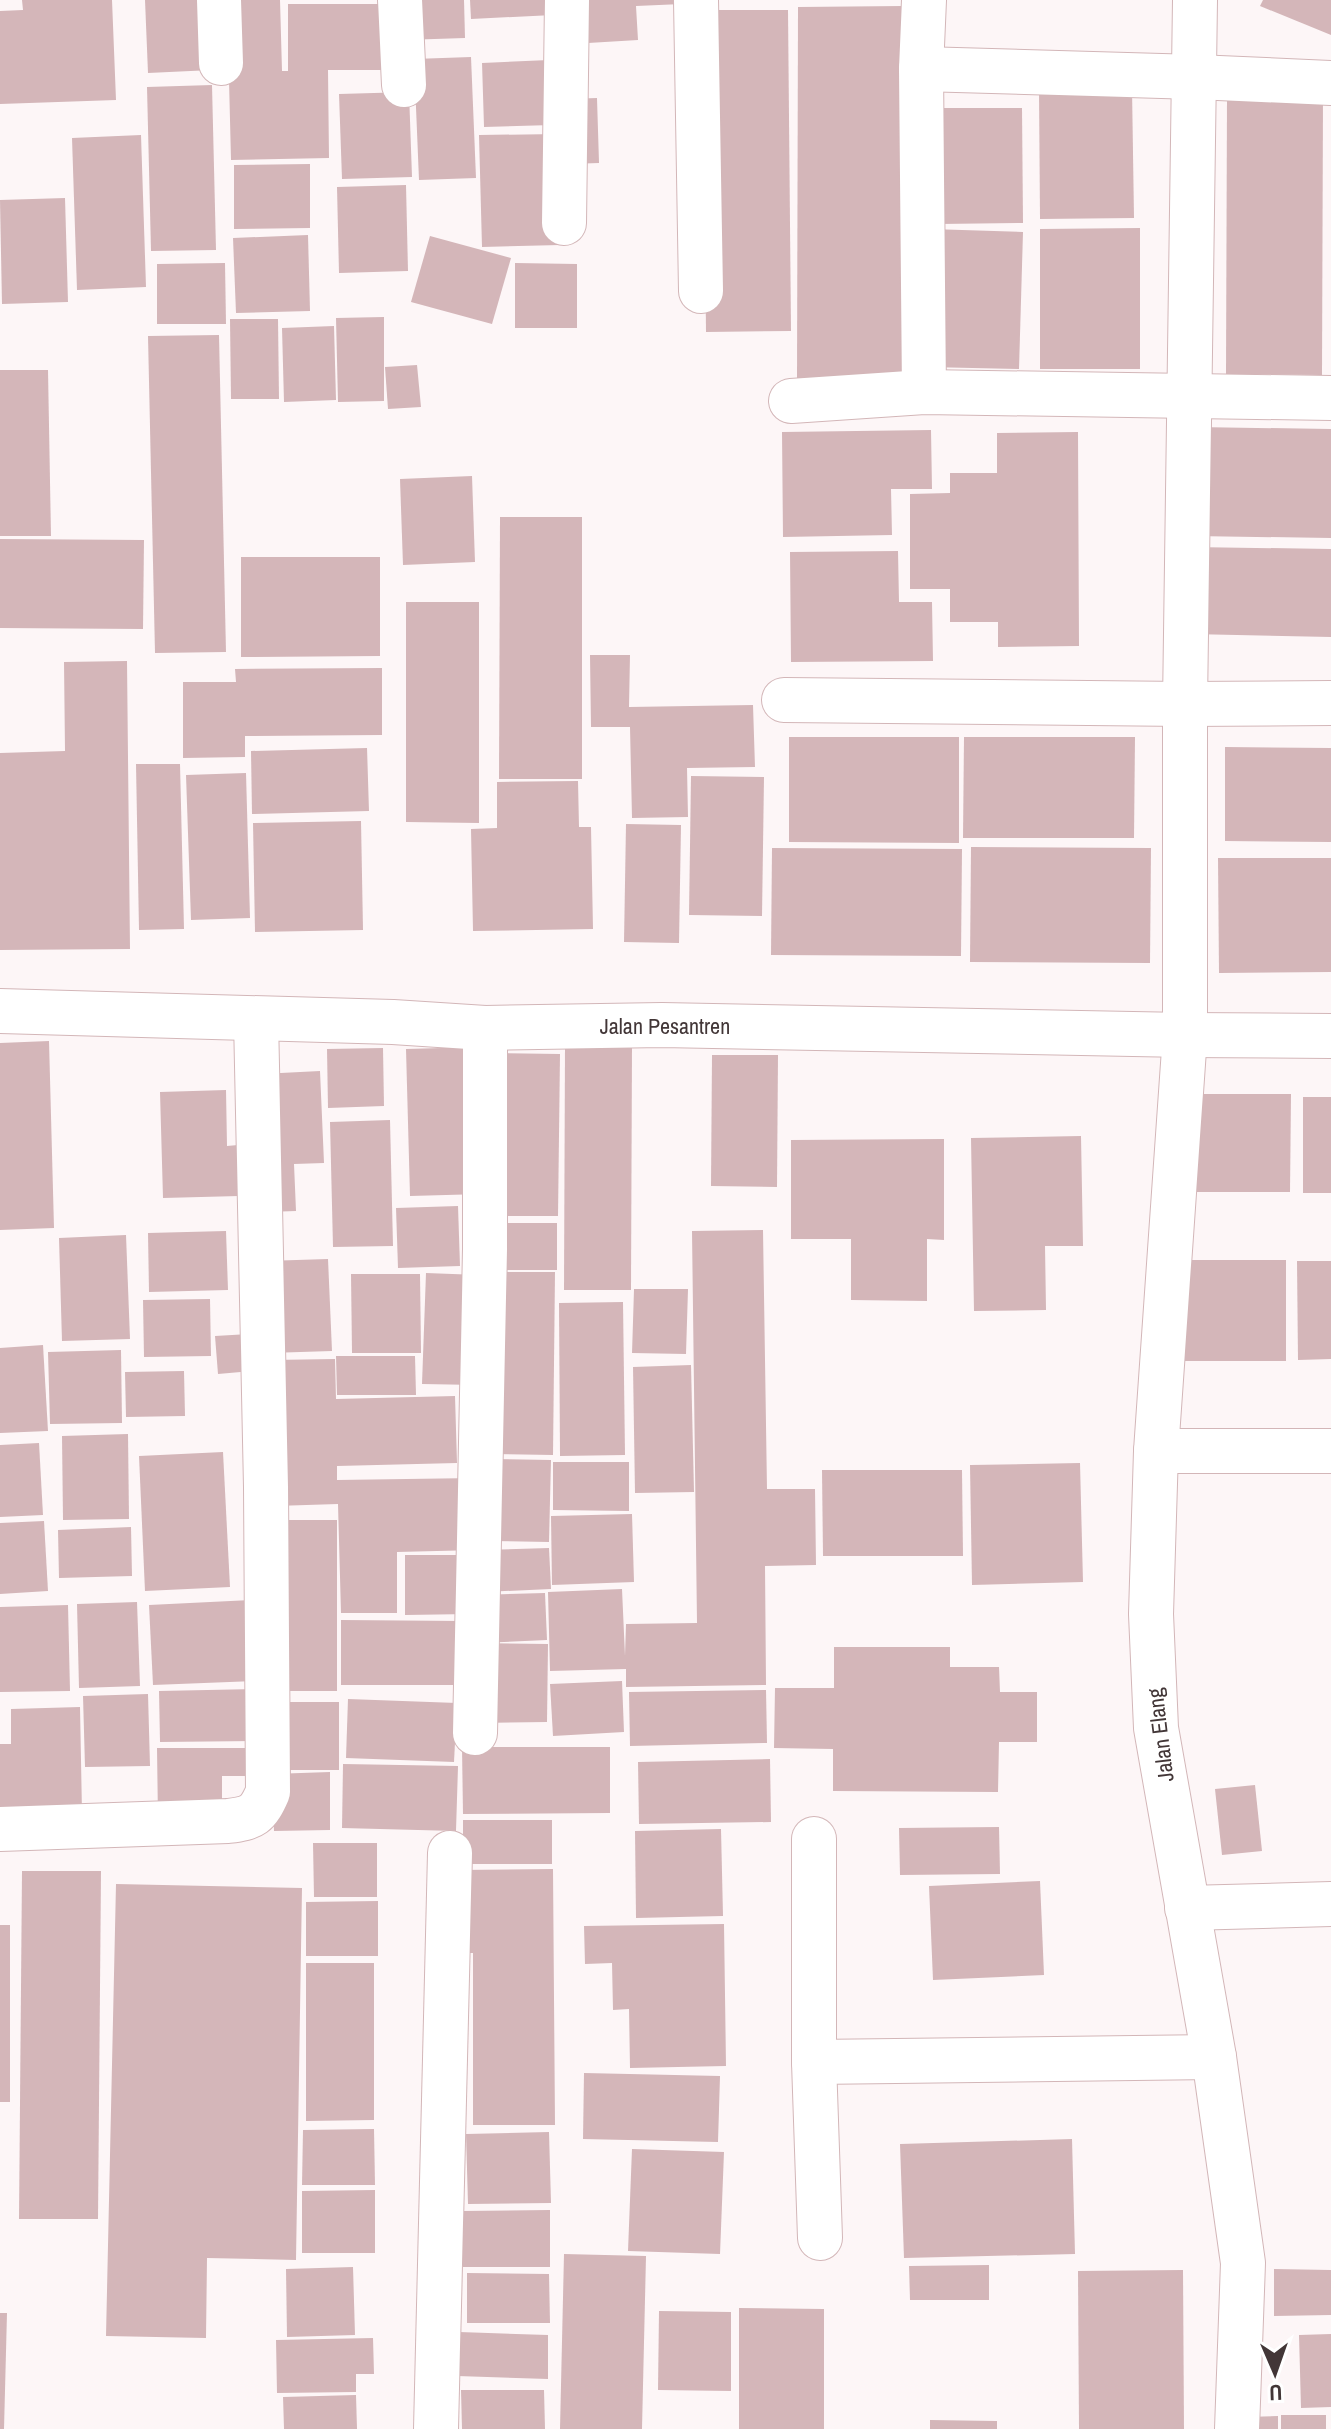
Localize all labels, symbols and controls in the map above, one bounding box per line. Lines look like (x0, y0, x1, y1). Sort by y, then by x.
street label: Jalan Pesantren (600, 1011, 730, 1041)
street label: Jalan Elang (1139, 1686, 1181, 1784)
north arrow (1235, 2333, 1315, 2413)
text: U (1269, 2378, 1283, 2408)

